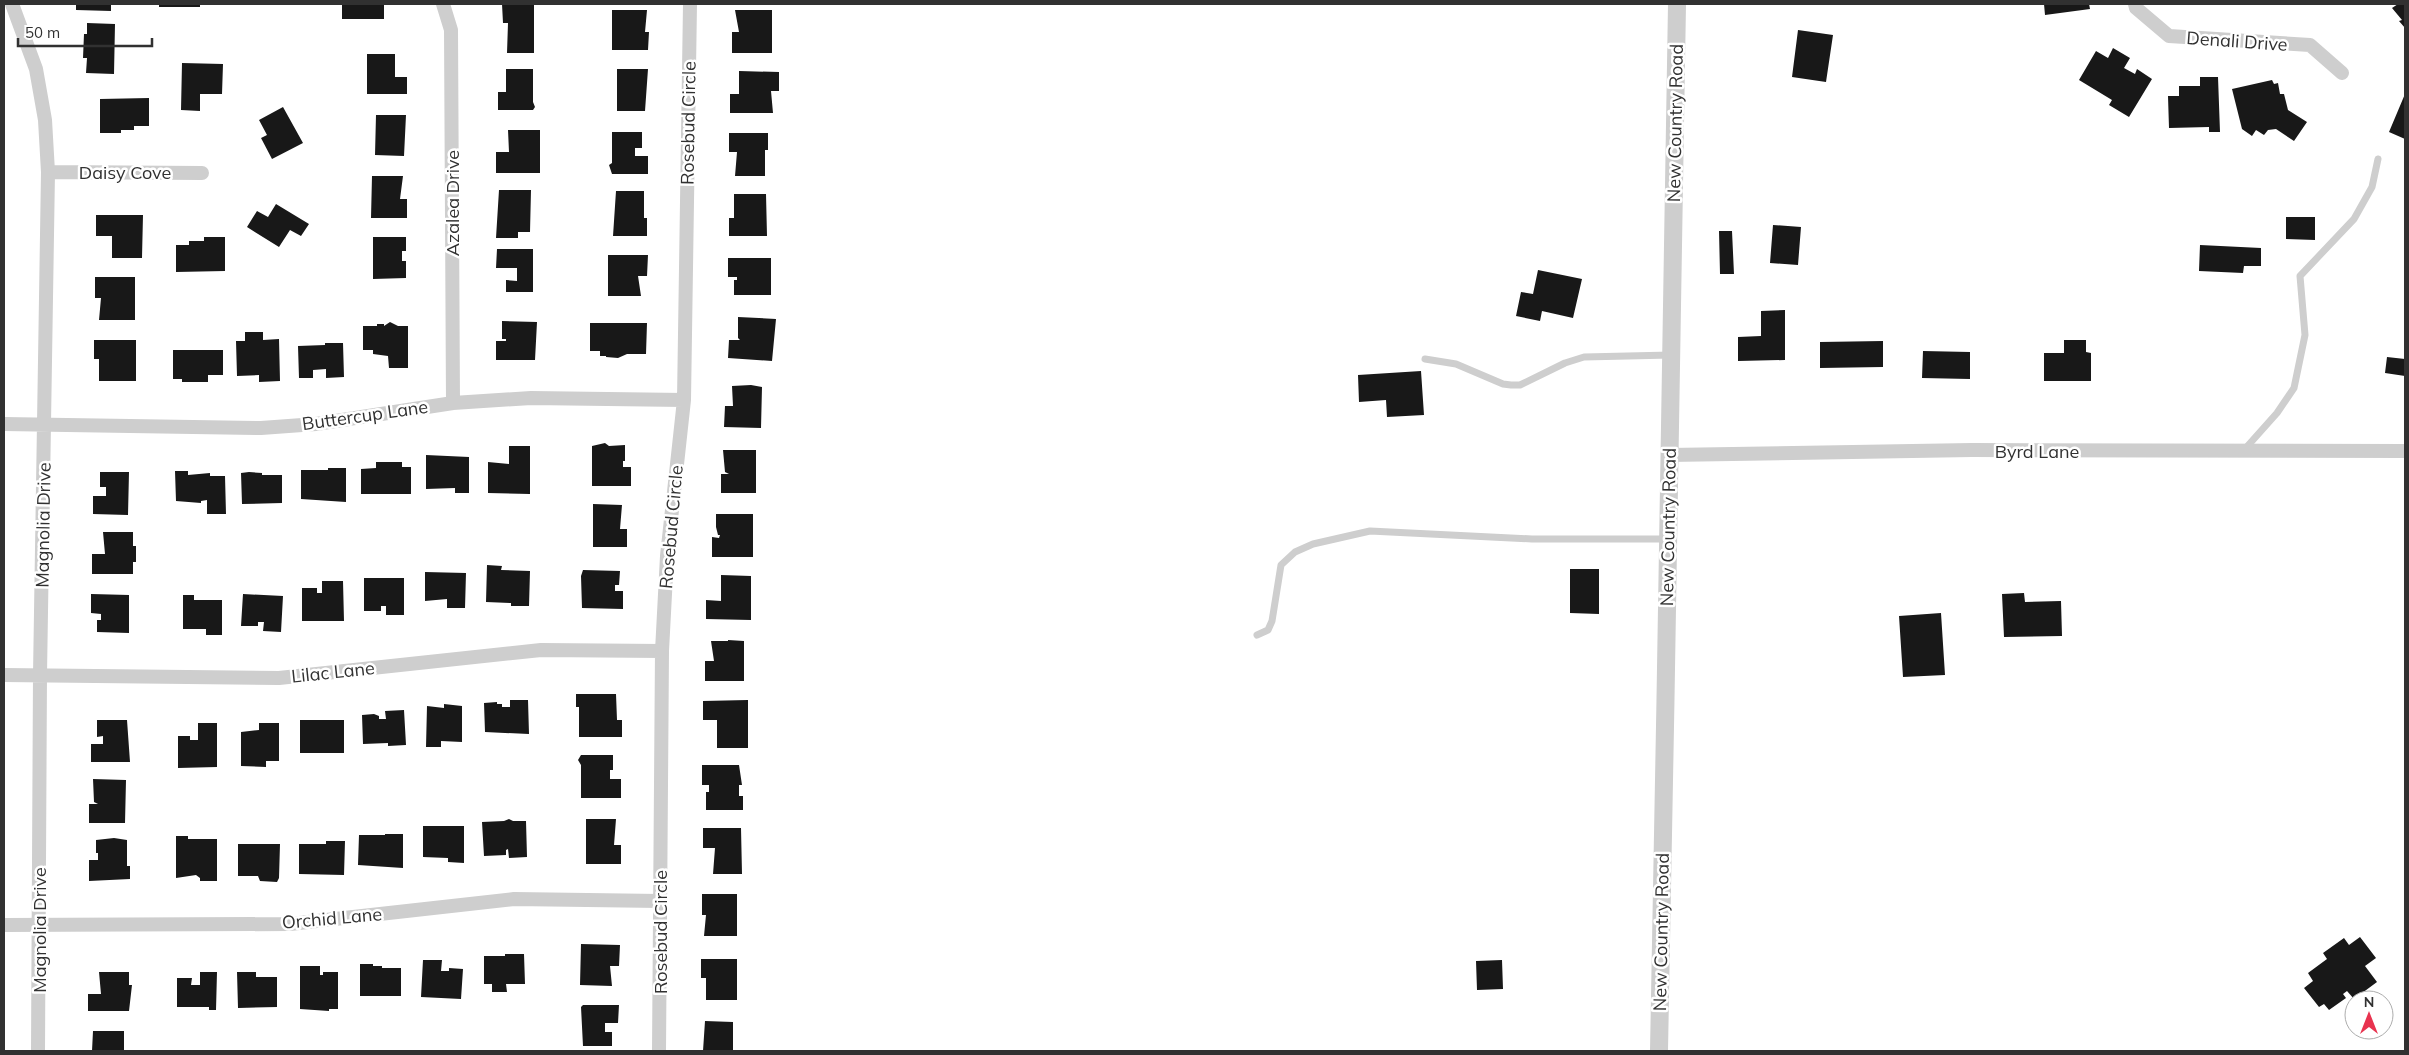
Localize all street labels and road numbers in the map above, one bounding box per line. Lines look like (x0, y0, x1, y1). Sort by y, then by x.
street label: Denali Drive (2186, 26, 2288, 56)
street label: New Country Road (1662, 44, 1688, 202)
street label: Rosebud Circle (675, 61, 701, 185)
street label: Azalea Drive (441, 150, 464, 256)
street label: Daisy Cove (79, 161, 171, 184)
street label: Buttercup Lane (301, 395, 429, 435)
street label: Byrd Lane (1995, 440, 2079, 463)
street label: New Country Road (1655, 448, 1681, 606)
street label: Magnolia Drive (30, 462, 56, 588)
street label: Rosebud Circle (654, 464, 688, 590)
street label: Lilac Lane (290, 656, 376, 688)
street label: New Country Road (1648, 853, 1674, 1011)
street label: Magnolia Drive (28, 867, 51, 993)
street label: Rosebud Circle (649, 870, 672, 994)
street label: Orchid Lane (281, 902, 383, 934)

